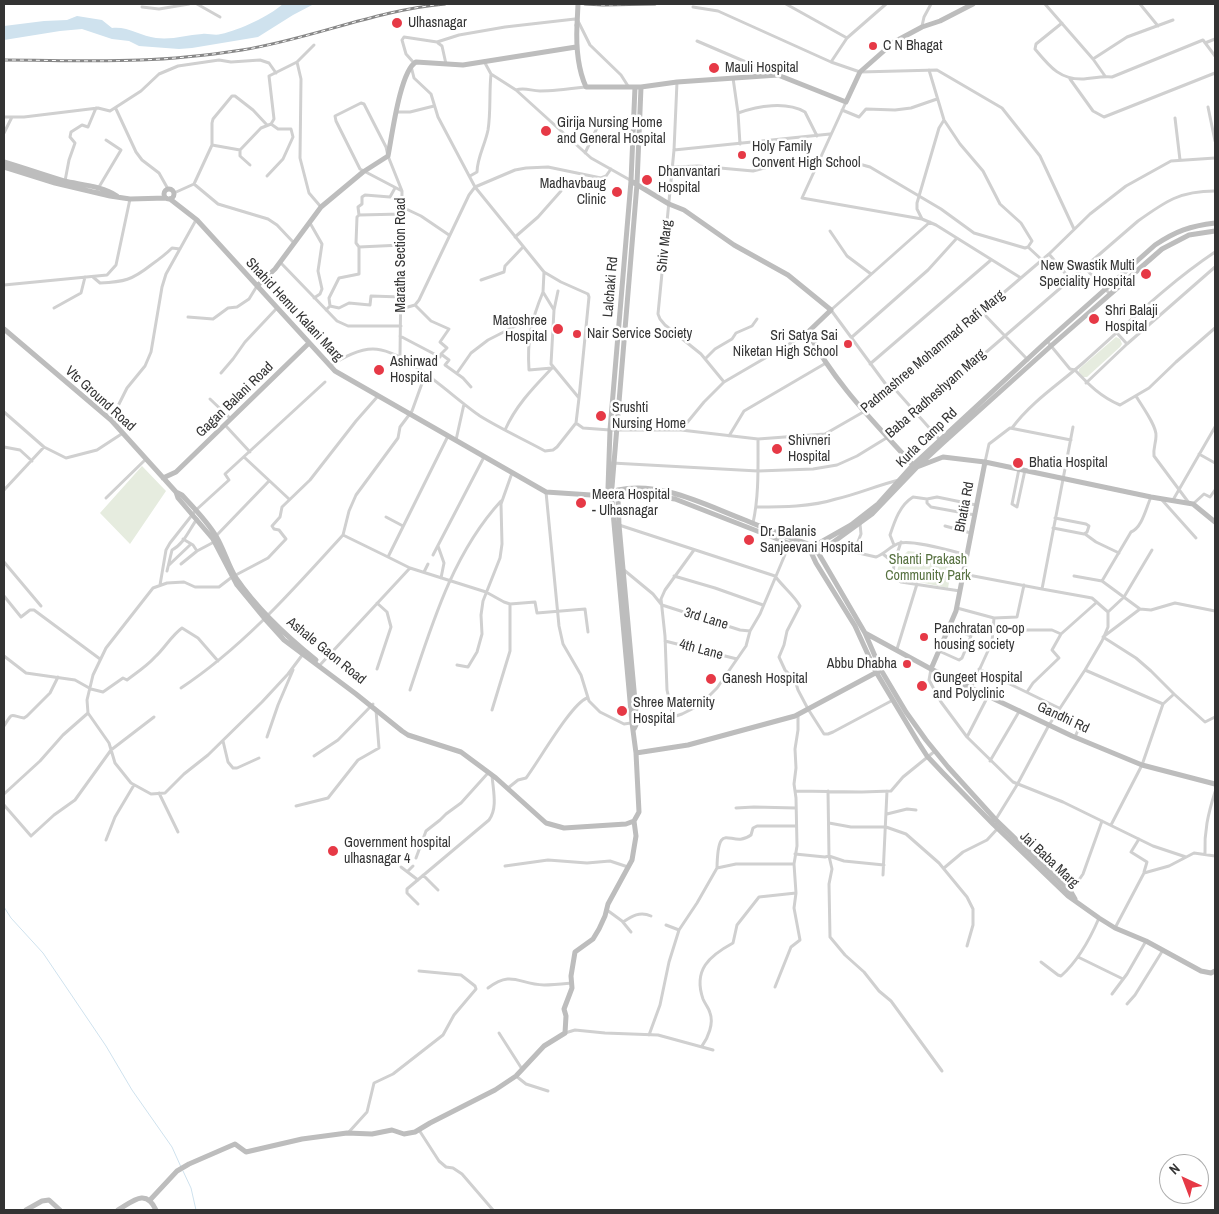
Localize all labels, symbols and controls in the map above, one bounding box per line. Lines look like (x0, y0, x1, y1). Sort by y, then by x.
place label: Ulhasnagar (408, 15, 467, 31)
marker: Ulhasnagar (390, 16, 404, 30)
place label: C N Bhagat (883, 38, 942, 54)
marker: C N Bhagat (867, 40, 879, 52)
place label: Mauli Hospital (725, 60, 798, 76)
marker: Mauli Hospital (707, 61, 721, 75)
place label: Girija Nursing Home and General Hospital (557, 115, 665, 148)
marker: Girija Nursing Home and General Hospital (539, 124, 553, 138)
place label: Holy Family Convent High School (752, 139, 860, 172)
marker: Holy Family Convent High School (736, 149, 748, 161)
place label: Dhanvantari Hospital (658, 164, 721, 196)
marker: Dhanvantari Hospital (640, 173, 654, 187)
place label: Madhavbaug Clinic (540, 176, 606, 208)
marker: Madhavbaug Clinic (610, 185, 624, 199)
street label: Maratha Section Road (393, 198, 409, 312)
street label: Shiv Marg (654, 219, 676, 273)
street label: Shahid Hemu Kalani Marg (242, 255, 346, 365)
street label: Lalchaki Rd (600, 256, 622, 318)
place label: New Swastik Multi Speciality Hospital (1039, 258, 1135, 290)
marker: New Swastik Multi Speciality Hospital (1139, 267, 1153, 281)
street label: Padmashree Mohammad Rafi Marg (858, 287, 1008, 417)
place label: Shri Balaji Hospital (1105, 303, 1158, 336)
marker: Shri Balaji Hospital (1087, 312, 1101, 326)
place label: Matoshree Hospital (493, 313, 547, 346)
marker: Matoshree Hospital (551, 322, 565, 336)
place label: Nair Service Society (587, 326, 692, 342)
marker: Nair Service Society (571, 328, 583, 340)
place label: Sri Satya Sai Niketan High School (733, 328, 838, 361)
marker: Sri Satya Sai Niketan High School (842, 338, 854, 350)
street label: Baba Radheshyam Marg (883, 346, 989, 442)
place label: Ashirwad Hospital (390, 354, 438, 387)
street label: Gagan Balani Road (193, 359, 277, 441)
street label: Vtc Ground Road (61, 363, 139, 435)
marker: Ashirwad Hospital (372, 363, 386, 377)
place label: Srushti Nursing Home (612, 400, 686, 432)
street label: Kurla Camp Rd (893, 405, 961, 471)
marker: Srushti Nursing Home (594, 409, 608, 423)
place label: Shivneri Hospital (788, 433, 831, 466)
marker: Shivneri Hospital (770, 442, 784, 456)
place label: Bhatia Hospital (1029, 455, 1107, 471)
marker: Bhatia Hospital (1011, 456, 1025, 470)
street label: Bhatia Rd (952, 480, 978, 534)
place label: Meera Hospital - Ulhasnagar (592, 487, 670, 520)
marker: Meera Hospital - Ulhasnagar (574, 496, 588, 510)
place label: Dr. Balanis Sanjeevani Hospital (760, 524, 863, 556)
marker: Dr. Balanis Sanjeevani Hospital (742, 533, 756, 547)
park label: Shanti Prakash Community Park (885, 552, 971, 584)
street label: 3rd Lane (682, 604, 730, 634)
street label: Ashale Gaon Road (283, 614, 369, 688)
place label: Panchratan co-op housing society (934, 621, 1025, 654)
marker: Panchratan co-op housing society (918, 631, 930, 643)
street label: 4th Lane (677, 636, 725, 664)
place label: Abbu Dhabha (827, 656, 897, 672)
marker: Abbu Dhabha (901, 658, 913, 670)
place label: Gungeet Hospital and Polyclinic (933, 670, 1022, 702)
place label: Ganesh Hospital (722, 671, 808, 687)
marker: Ganesh Hospital (704, 672, 718, 686)
marker: Gungeet Hospital and Polyclinic (915, 679, 929, 693)
place label: Shree Maternity Hospital (633, 695, 715, 728)
street label: Gandhi Rd (1034, 699, 1092, 737)
marker: Shree Maternity Hospital (615, 704, 629, 718)
street label: Jai Baba Marg (1016, 828, 1082, 892)
place label: Government hospital ulhasnagar 4 (344, 835, 451, 868)
marker: Government hospital ulhasnagar 4 (326, 844, 340, 858)
north arrow (1159, 1154, 1209, 1204)
text: N (1165, 1159, 1184, 1178)

